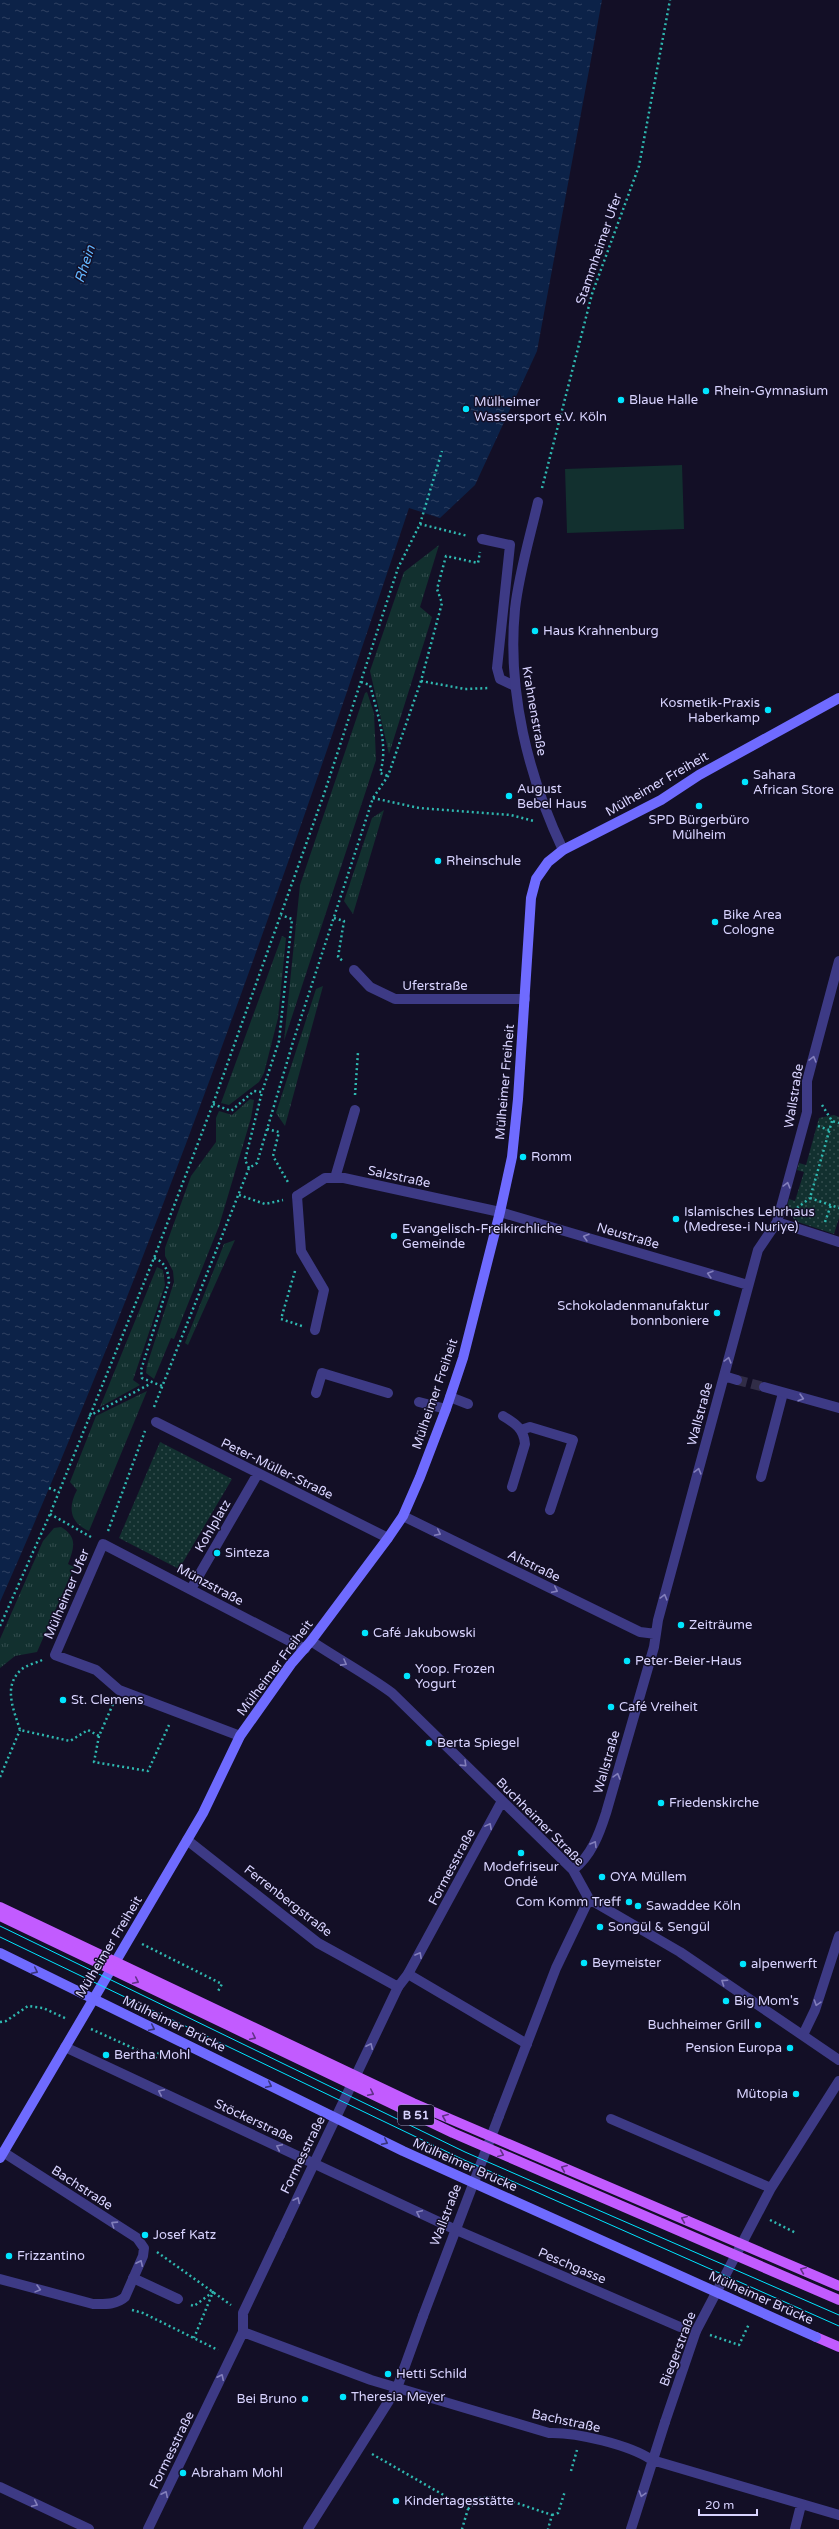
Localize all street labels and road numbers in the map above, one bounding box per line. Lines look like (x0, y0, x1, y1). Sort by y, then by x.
street label: Stammheimer Ufer (572, 191, 626, 307)
street label: Krahnenstraße (518, 665, 550, 757)
street label: Mülheimer Freiheit (603, 748, 711, 820)
street label: Uferstraße (402, 978, 468, 994)
street label: Mülheimer Freiheit (492, 1023, 518, 1141)
street label: Wallstraße (781, 1063, 807, 1129)
street label: Salzstraße (366, 1163, 432, 1191)
street label: Neustraße (595, 1219, 661, 1253)
street label: Mülheimer Freiheit (409, 1336, 461, 1452)
street label: Wallstraße (684, 1380, 716, 1448)
street label: Peter-Müller-Straße (218, 1435, 336, 1503)
street label: Kohlplatz (192, 1497, 234, 1555)
street label: Mülheimer Ufer (41, 1546, 93, 1641)
street label: Altstraße (505, 1546, 563, 1586)
street label: Münzstraße (174, 1561, 246, 1609)
street label: Mülheimer Freiheit (234, 1617, 316, 1719)
street label: Wallstraße (590, 1729, 624, 1795)
street label: Buchheimer Straße (493, 1775, 587, 1869)
street label: Formesstraße (425, 1826, 479, 1908)
street label: Ferrenbergstraße (241, 1862, 335, 1940)
street label: Mülheimer Freiheit (72, 1893, 146, 2001)
street label: Mülheimer Brücke (120, 1992, 228, 2056)
street label: Stöckerstraße (212, 2096, 296, 2146)
road number: B 51 (398, 2105, 434, 2125)
street label: Formesstraße (277, 2114, 329, 2196)
street label: Mülheimer Brücke (410, 2135, 520, 2195)
street label: Bachstraße (48, 2162, 116, 2214)
street label: Wallstraße (427, 2182, 465, 2248)
street label: Peschgasse (536, 2244, 608, 2288)
street label: Mülheimer Brücke (706, 2268, 816, 2328)
street label: Biegerstraße (656, 2309, 700, 2389)
street label: Bachstraße (530, 2406, 602, 2436)
street label: Formesstraße (146, 2409, 198, 2491)

